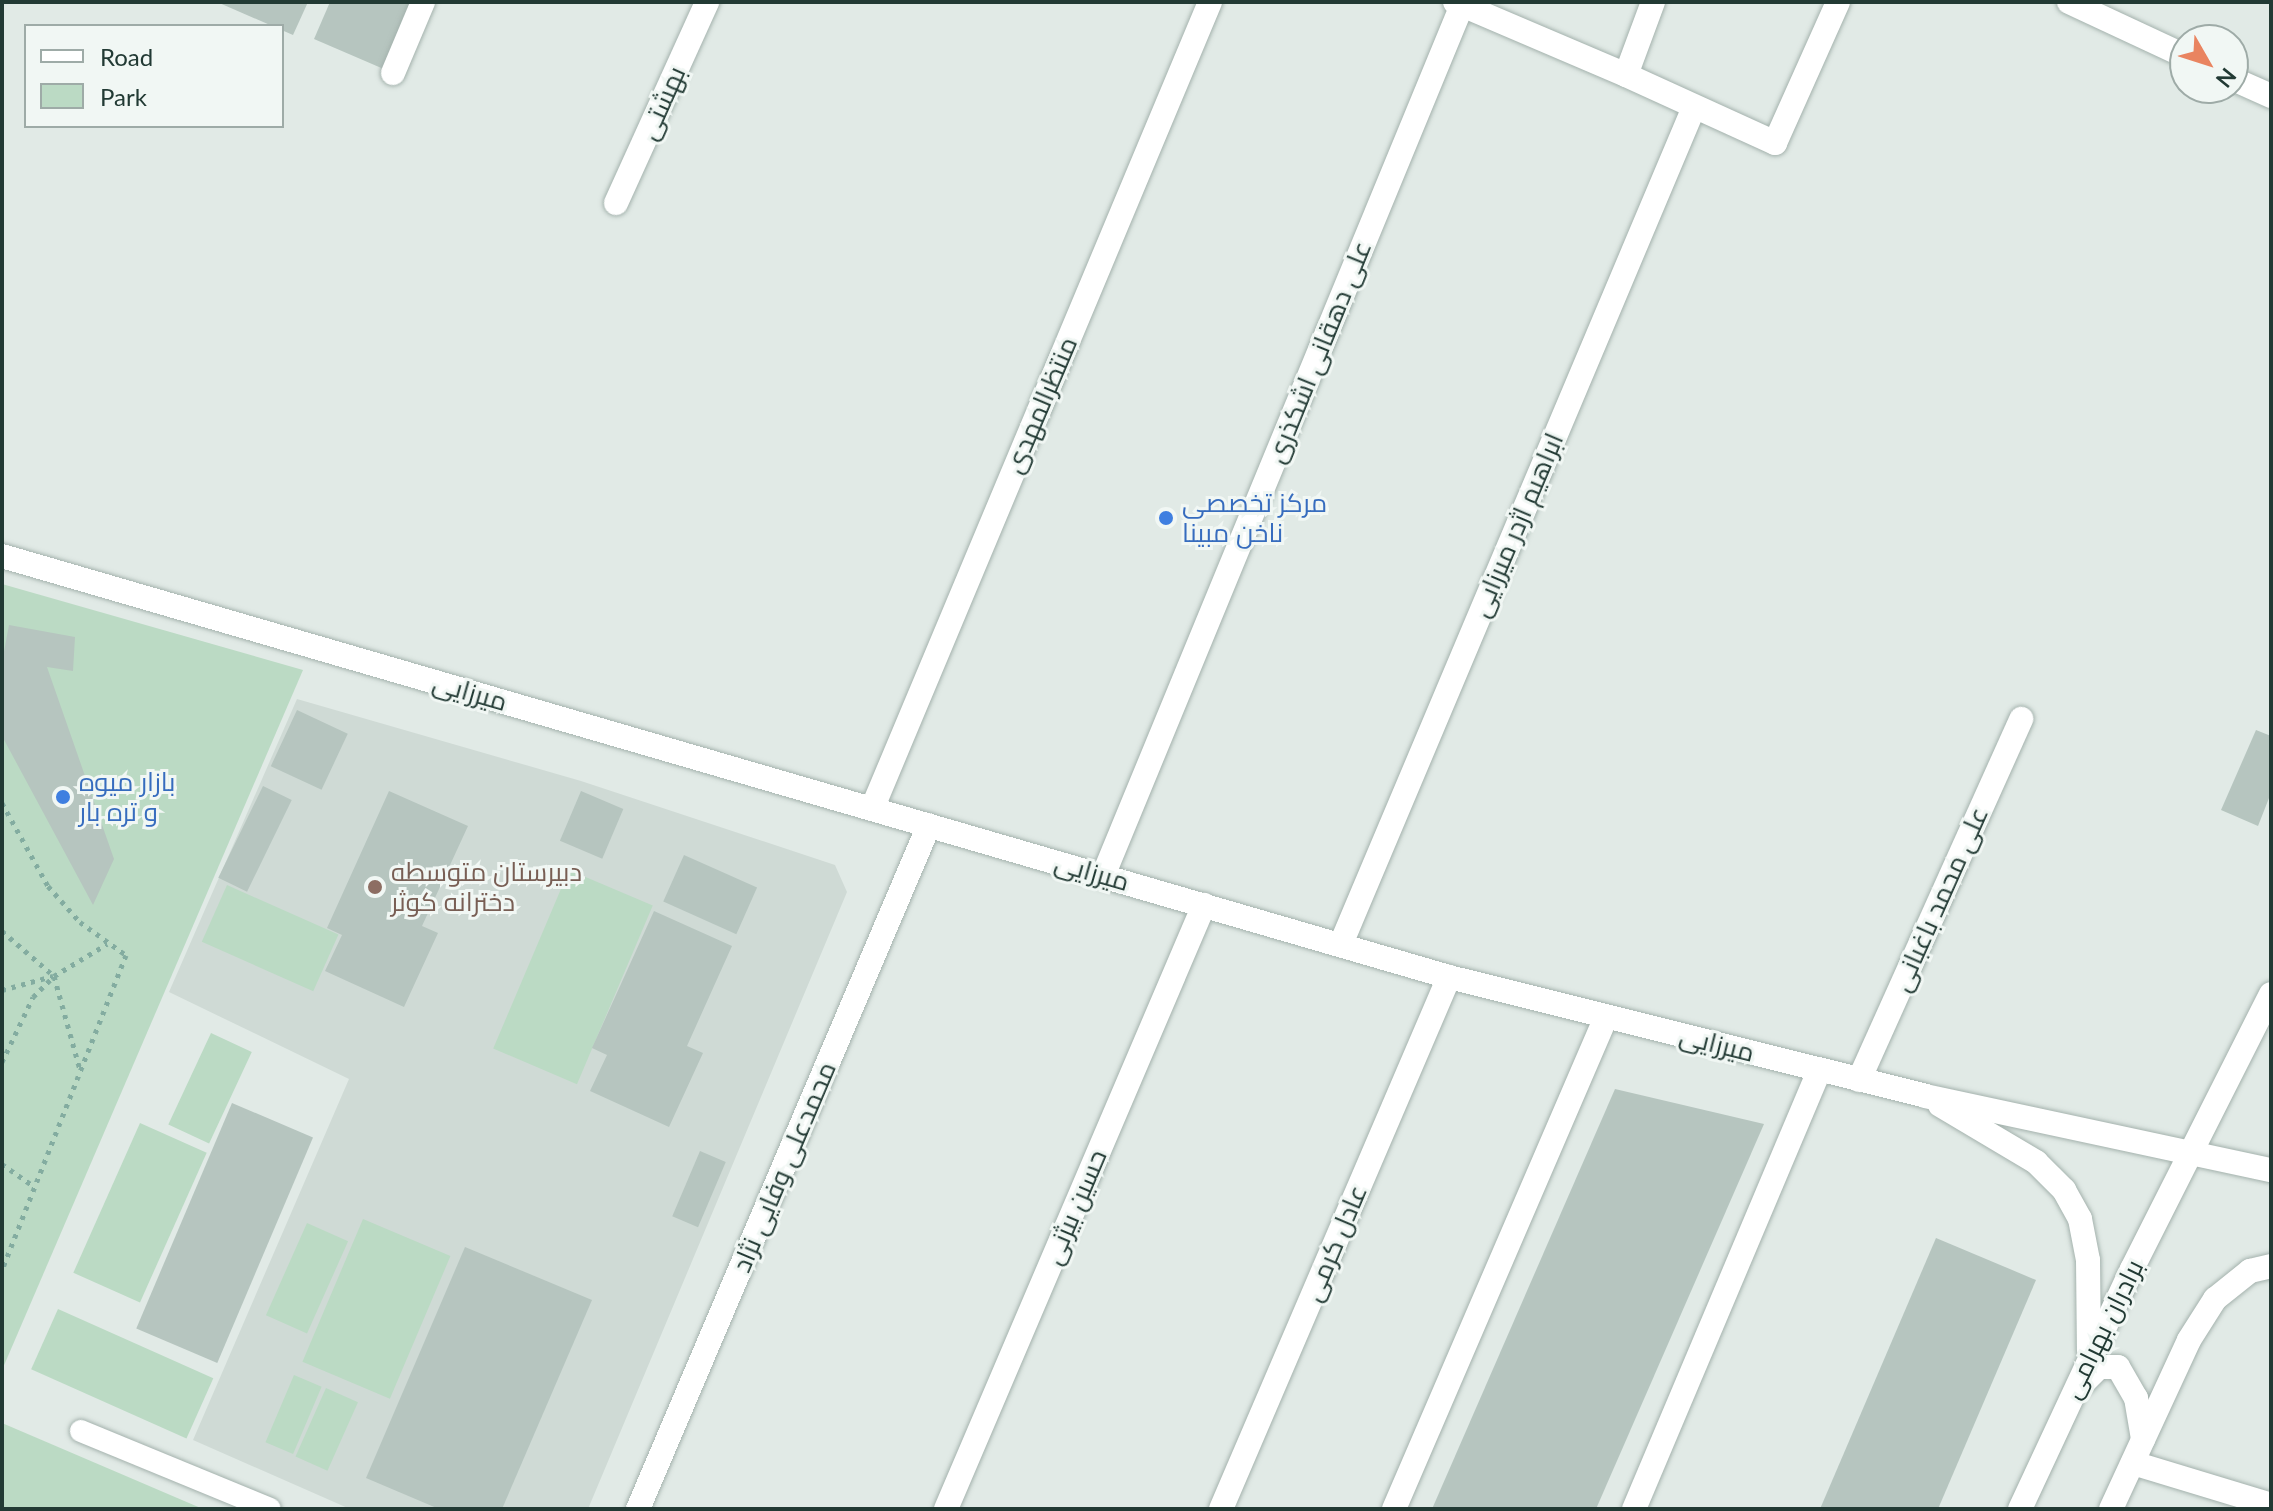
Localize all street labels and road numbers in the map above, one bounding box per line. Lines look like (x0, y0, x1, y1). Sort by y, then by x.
street label: بهشتی (632, 61, 692, 145)
street label: علی دهقانی اشکذری (1260, 236, 1378, 468)
street label: منتظرالمهدی (998, 332, 1084, 478)
street label: ابراهیم اژدر میرزایی (1464, 428, 1570, 622)
street label: میرزایی (429, 667, 511, 717)
street label: علی محمد باغبانی (1885, 802, 1995, 996)
street label: میرزایی (1051, 847, 1133, 897)
street label: میرزایی (1676, 1020, 1758, 1068)
street label: محمدعلی وفایی نژاد (726, 1057, 842, 1277)
street label: حسین بیژنی (1037, 1145, 1113, 1269)
street label: عادل کرمی (1297, 1180, 1373, 1306)
street label: برادران بهرامی (2056, 1254, 2150, 1404)

